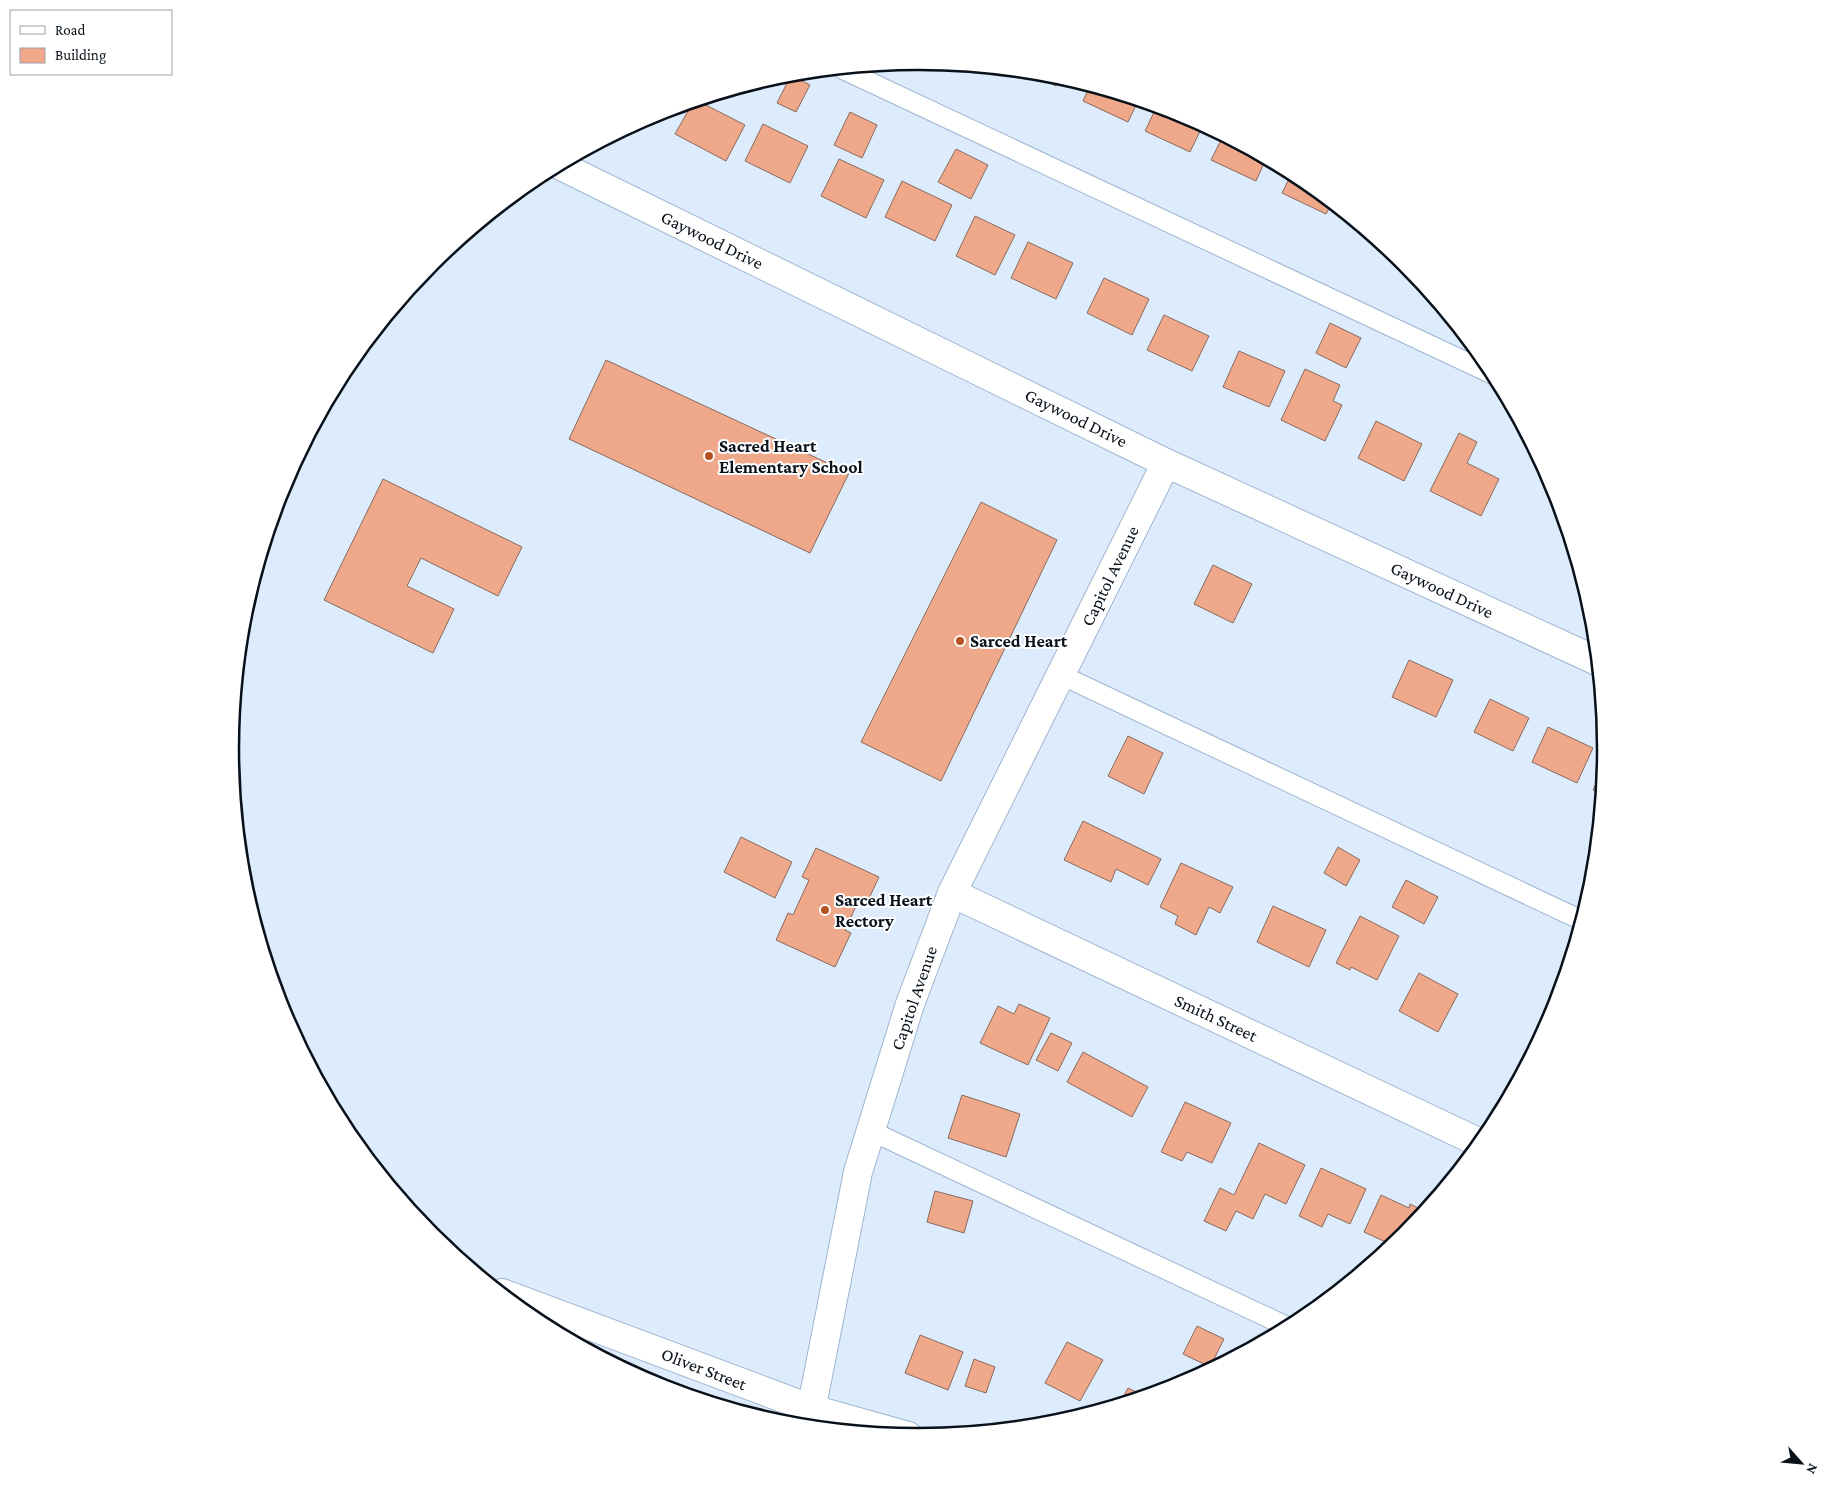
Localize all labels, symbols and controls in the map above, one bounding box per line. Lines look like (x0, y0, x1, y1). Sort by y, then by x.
legend (10, 10, 172, 75)
text: Road (55, 22, 86, 38)
text: Building (55, 47, 106, 64)
street label: Gaywood Drive (658, 207, 766, 273)
street label: Gaywood Drive (1022, 385, 1130, 451)
place label: Sacred Heart Elementary School (719, 436, 863, 477)
marker: Sacred Heart Elementary School (703, 450, 715, 462)
street label: Capitol Avenue (1077, 523, 1143, 629)
street label: Gaywood Drive (1387, 557, 1497, 623)
place label: Sarced Heart (970, 631, 1068, 651)
marker: Sarced Heart (954, 635, 966, 647)
place label: Sarced Heart Rectory (835, 890, 933, 931)
marker: Sarced Heart Rectory (819, 904, 831, 916)
street label: Capitol Avenue (887, 943, 941, 1053)
street label: Smith Street (1172, 990, 1261, 1046)
street label: Oliver Street (659, 1344, 750, 1395)
north arrow (1776, 1438, 1826, 1488)
text: N (1803, 1461, 1822, 1477)

